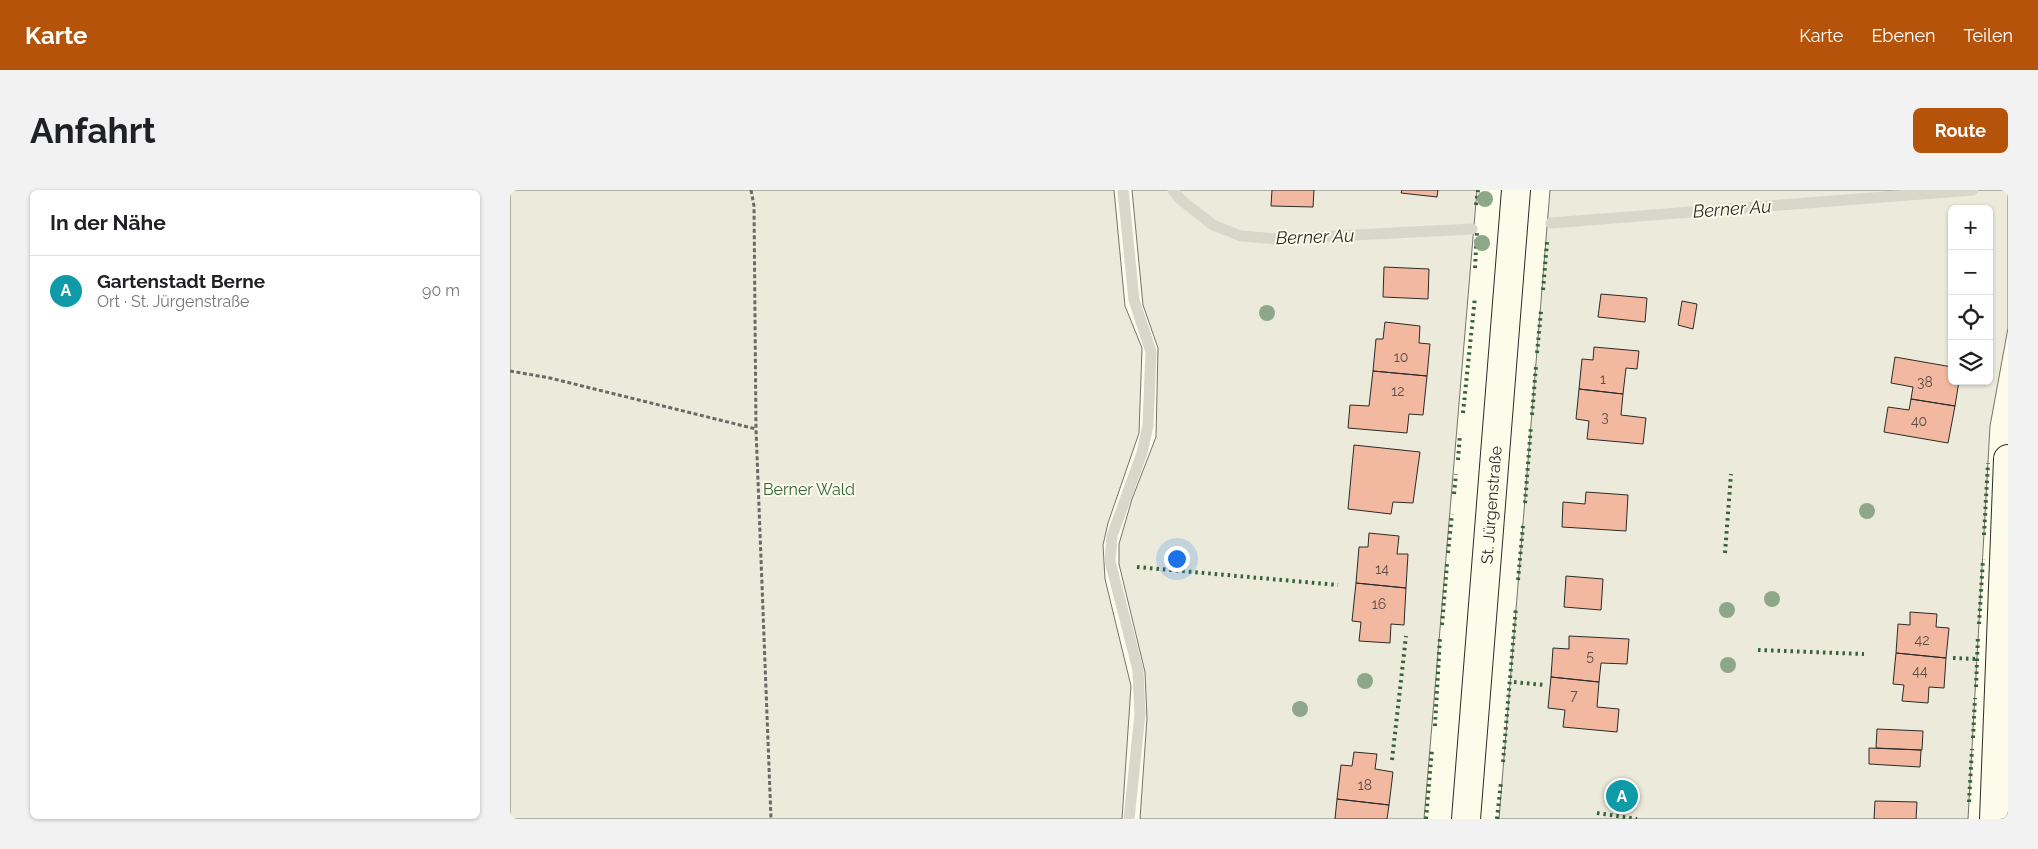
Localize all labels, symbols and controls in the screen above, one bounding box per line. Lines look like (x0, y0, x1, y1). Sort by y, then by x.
text: Karte (25, 21, 87, 50)
text: Karte (1799, 25, 1843, 46)
text: Ebenen (1871, 25, 1936, 46)
text: Teilen (1964, 25, 2013, 46)
button: Route (1913, 108, 2008, 153)
text: Anfahrt (30, 110, 156, 151)
water label: Berner Au (1692, 195, 1772, 222)
map controls (1948, 205, 1993, 385)
button: + (1948, 205, 1993, 250)
text: In der Nähe (50, 210, 166, 235)
water label: Berner Au (1275, 225, 1355, 248)
button: − (1948, 250, 1993, 295)
text: Gartenstadt Berne (97, 270, 265, 292)
text: A (61, 281, 71, 300)
text: 90 m (422, 281, 460, 300)
text: Ort · St. Jürgenstraße (97, 292, 249, 311)
button: locate (1948, 295, 1993, 340)
button: layers (1948, 340, 1993, 385)
house number: 10 (1394, 349, 1408, 365)
house number: 1 (1600, 371, 1606, 387)
house number: 38 (1917, 374, 1933, 390)
house number: 12 (1391, 383, 1405, 399)
house number: 3 (1601, 409, 1609, 425)
house number: 40 (1911, 413, 1927, 429)
street label: St. Jürgenstraße (1477, 445, 1506, 565)
park label: Berner Wald (763, 480, 855, 499)
your location (1164, 546, 1190, 572)
house number: 14 (1375, 561, 1389, 577)
house number: 16 (1372, 596, 1386, 612)
house number: 42 (1915, 632, 1929, 648)
house number: 5 (1586, 648, 1594, 664)
house number: 44 (1912, 663, 1928, 679)
house number: 7 (1570, 687, 1578, 703)
house number: 18 (1358, 777, 1372, 793)
pin: A (1606, 777, 1638, 815)

